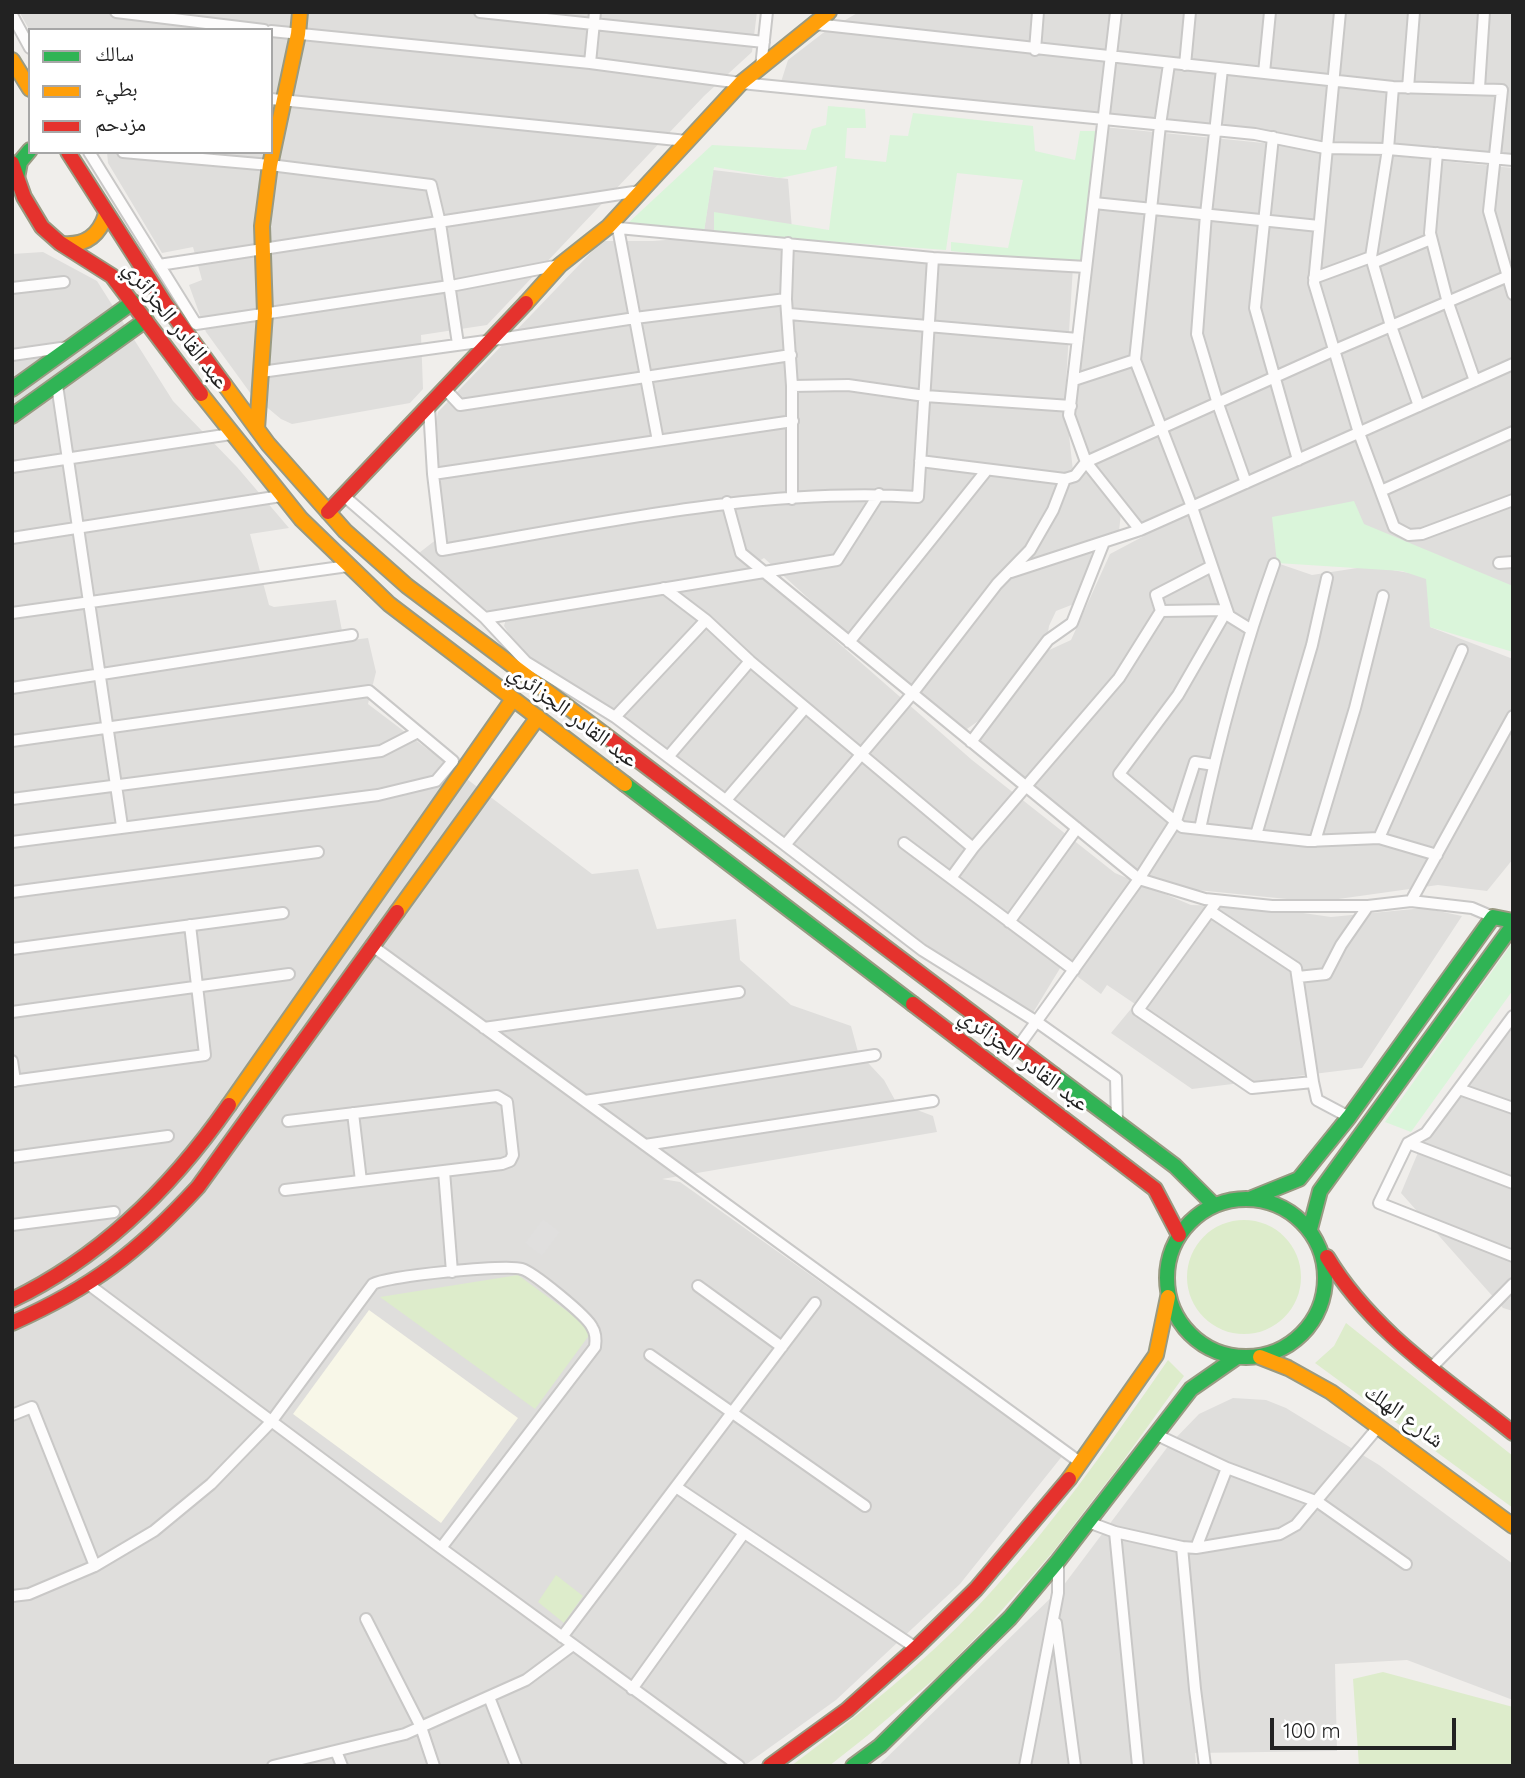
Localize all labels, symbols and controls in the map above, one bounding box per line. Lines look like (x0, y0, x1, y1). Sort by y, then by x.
legend (28, 28, 273, 154)
text: سالك (95, 40, 134, 66)
text: بطيء (95, 75, 138, 101)
text: مزدحم (95, 110, 146, 136)
street label: عبد القادر الجزائري (117, 255, 235, 395)
street label: عبد القادر الجزائري (503, 658, 643, 774)
street label: عبد القادر الجزائري (954, 1002, 1094, 1118)
street label: شارع الهلك (1359, 1378, 1449, 1454)
scale bar (1273, 1704, 1458, 1748)
text: 100 m (1283, 1717, 1341, 1743)

